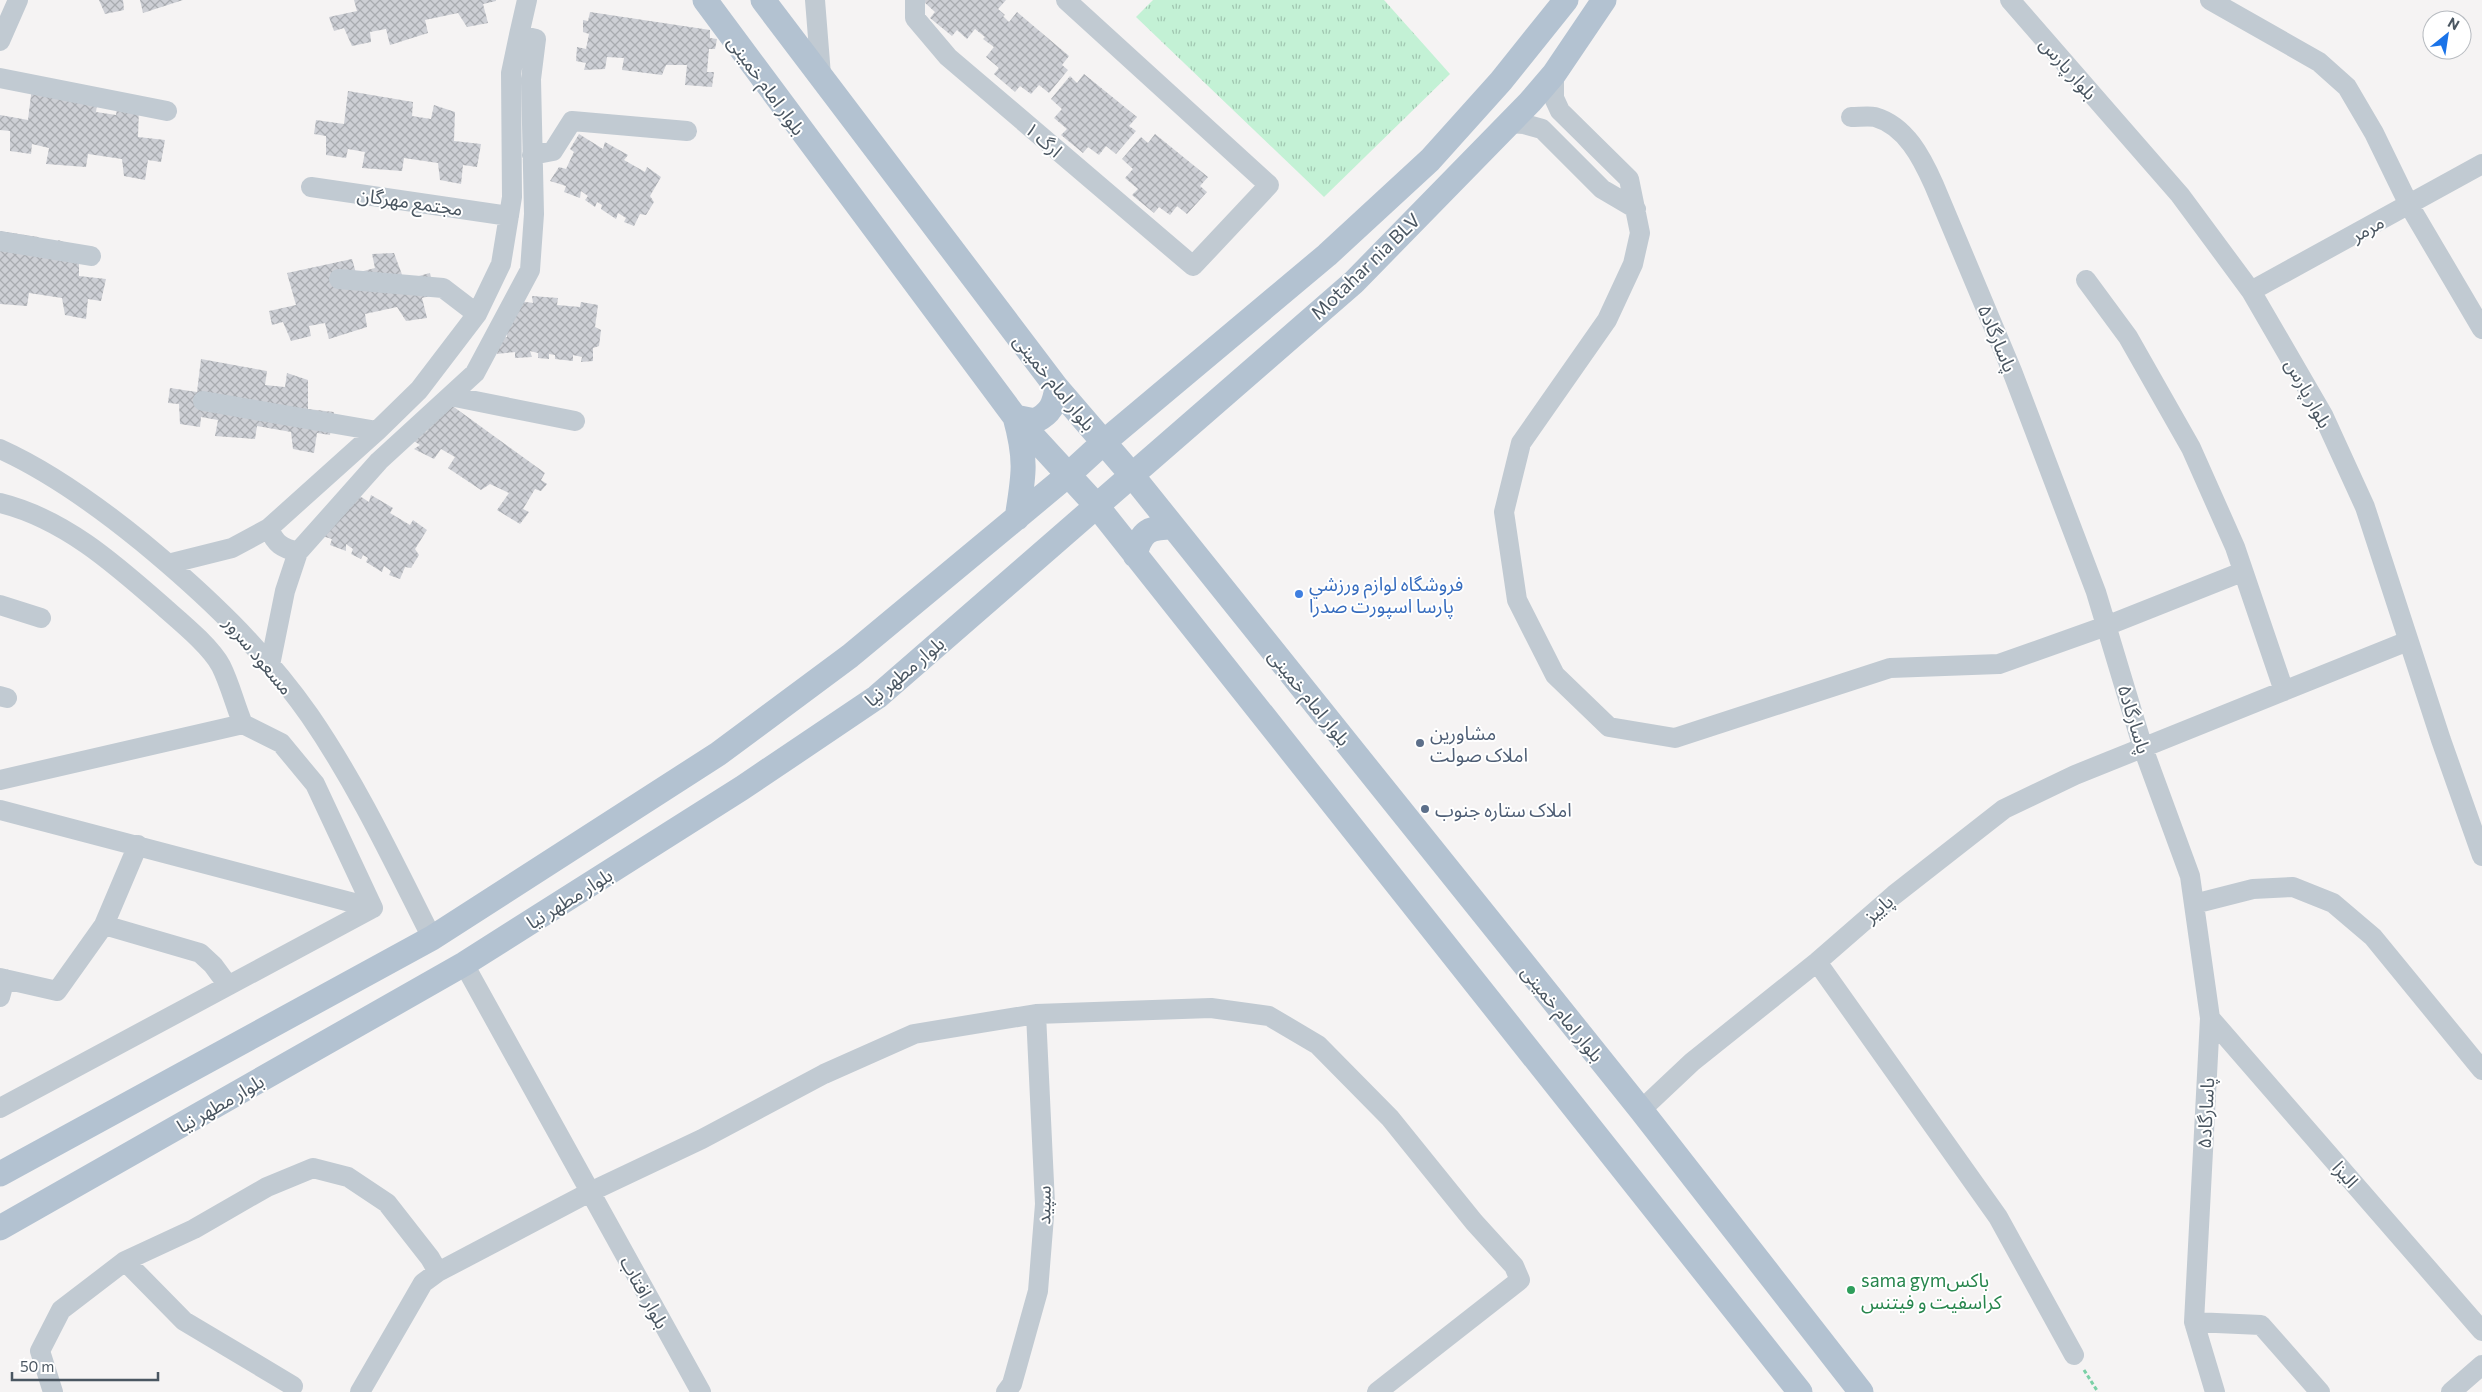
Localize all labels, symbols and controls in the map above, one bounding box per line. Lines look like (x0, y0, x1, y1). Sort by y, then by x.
north arrow (2422, 10, 2472, 60)
text: N (2445, 13, 2463, 33)
street label: بلوار امام خمینی (720, 31, 811, 142)
street label: بلوار پارس (2034, 32, 2102, 105)
street label: ارگ ۱ (1020, 117, 1067, 162)
street label: مجتمع مهرگان (355, 182, 464, 224)
street label: Motahar nia BLV (1306, 208, 1424, 324)
street label: مرمر (2346, 210, 2388, 248)
street label: پاسارگاد۵ (1972, 301, 2022, 376)
street label: بلوار امام خمینی (1006, 329, 1101, 437)
street label: بلوار پارس (2279, 354, 2337, 433)
place label: فروشگاه لوازم ورزشي پارسا اسپورت صدرا (1309, 572, 1463, 619)
marker: فروشگاه لوازم ورزشي پارسا اسپورت صدرا (1293, 588, 1305, 600)
street label: مسعود سرور (218, 610, 299, 700)
street label: بلوار مطهر نیا (859, 631, 949, 712)
street label: بلوار امام خمینی (1261, 644, 1356, 752)
street label: پاسارگاد۵ (2112, 682, 2156, 757)
place label: مشاورین املاک صولت (1430, 721, 1528, 767)
marker: مشاورین املاک صولت (1414, 737, 1426, 749)
place label: املاک ستاره جنوب (1435, 798, 1572, 822)
marker: املاک ستاره جنوب (1419, 803, 1431, 815)
street label: بلوار مطهر نیا (522, 863, 617, 934)
street label: پاییز (1858, 889, 1899, 929)
street label: بلوار امام خمینی (1514, 960, 1609, 1068)
street label: بلوار مطهر نیا (172, 1069, 268, 1138)
street label: پاسارگاد۵ (2192, 1077, 2220, 1149)
street label: الیزا (2327, 1156, 2364, 1193)
street label: سپید (1031, 1185, 1057, 1225)
street label: بلوار افتاب (615, 1252, 674, 1333)
place label: sama gymباکس کراسفیت و فیتنس (1861, 1268, 2003, 1314)
marker: sama gymباکس کراسفیت و فیتنس (1845, 1284, 1857, 1296)
scale bar (12, 1350, 159, 1382)
text: 50 m (20, 1357, 54, 1375)

